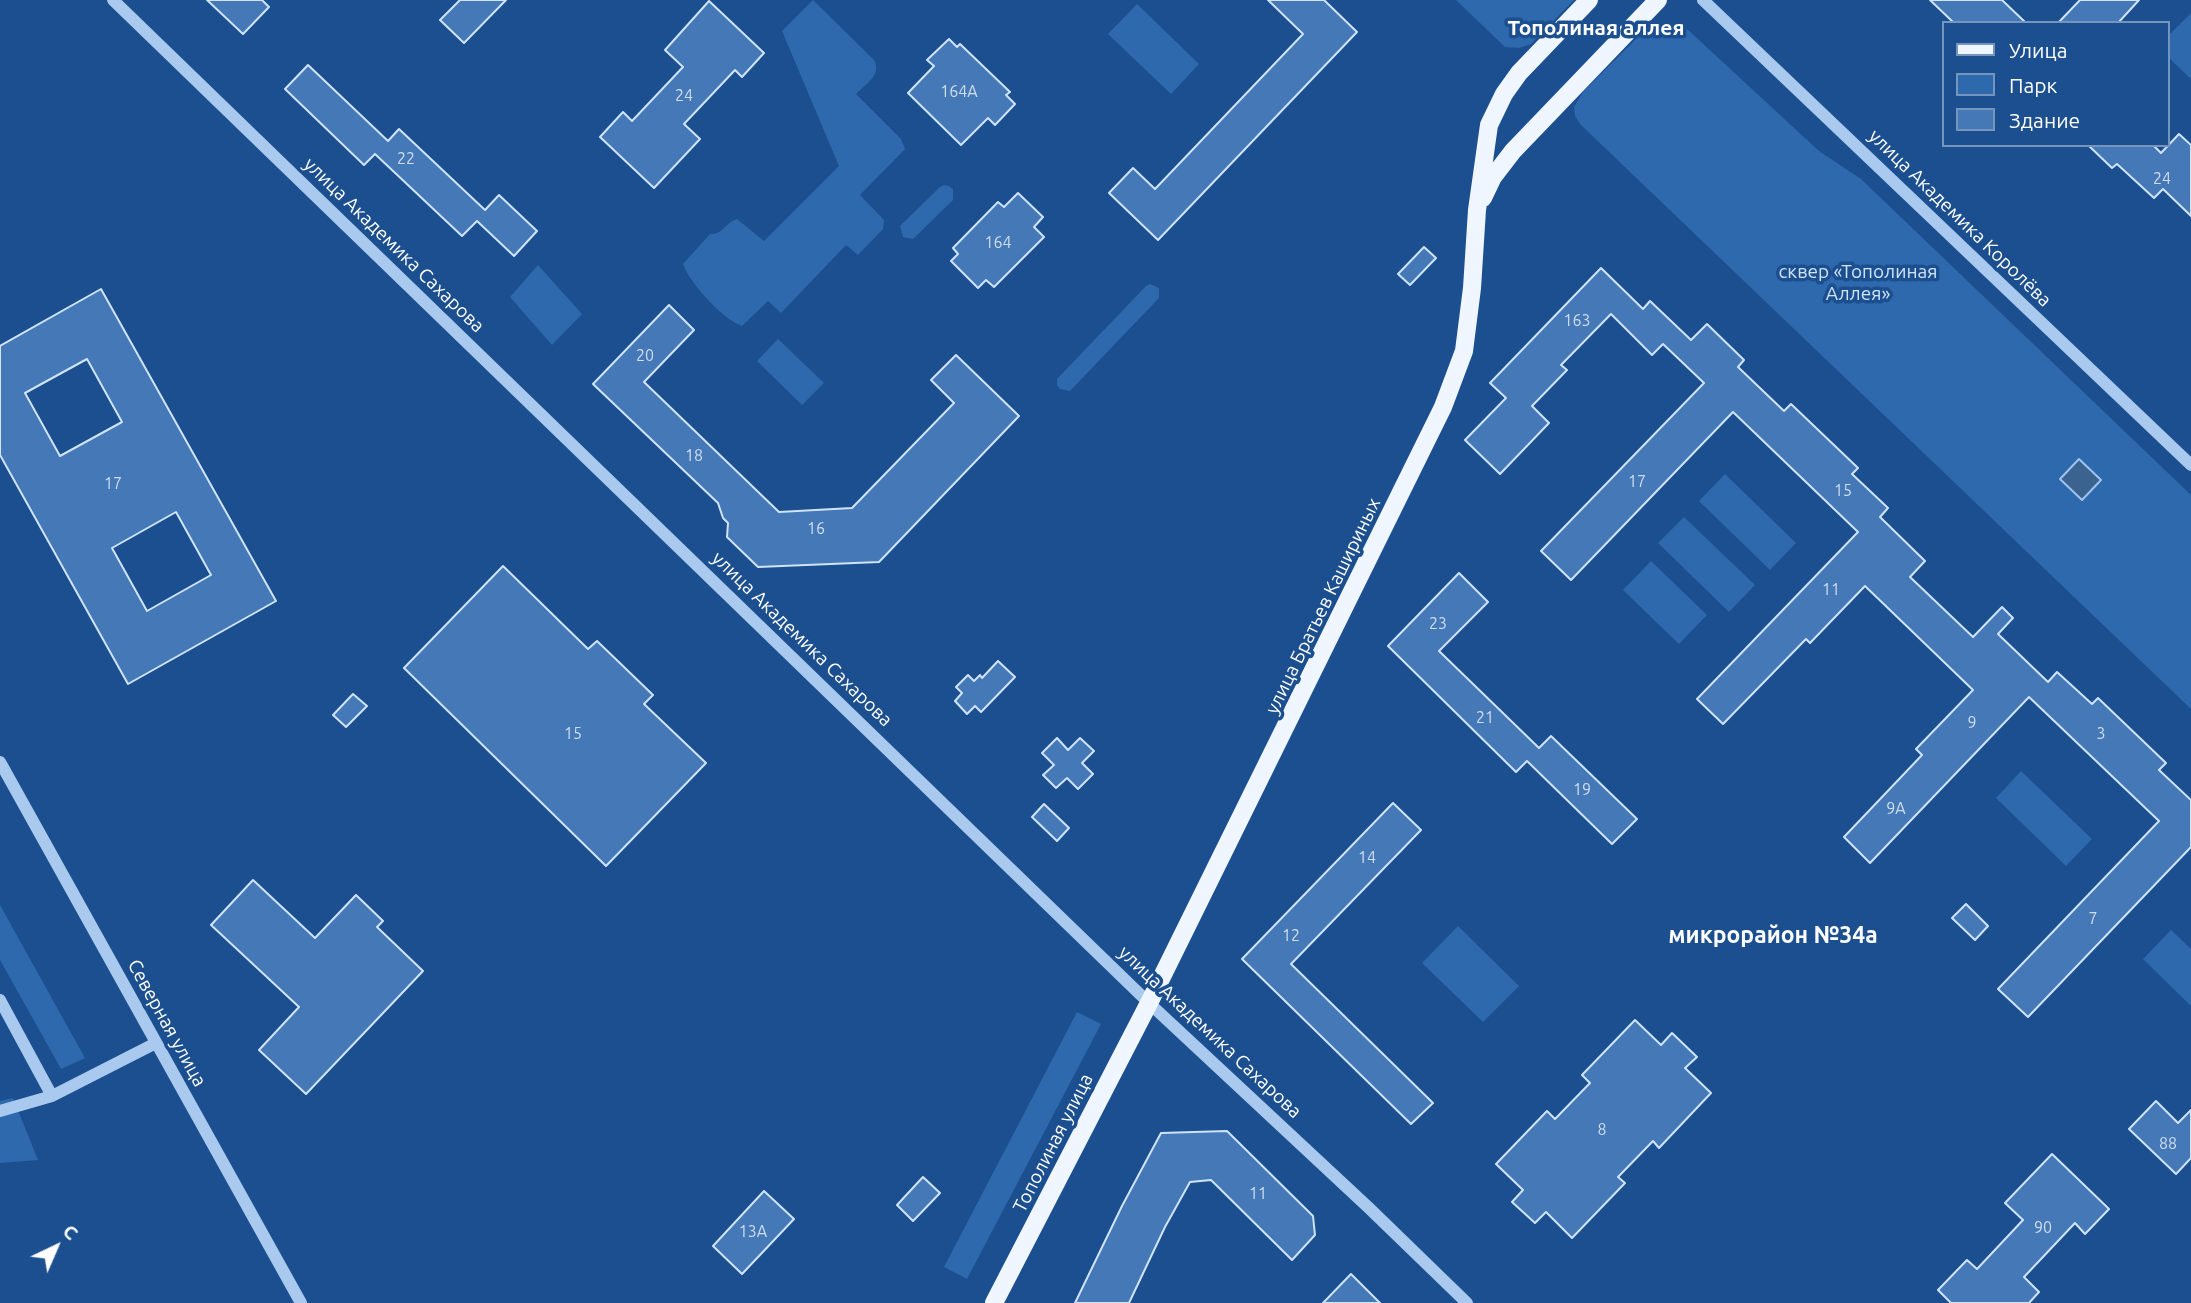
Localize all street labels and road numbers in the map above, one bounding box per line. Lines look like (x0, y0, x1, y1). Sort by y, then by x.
street label: улица Академика Королёва (1864, 125, 2056, 311)
street label: улица Академика Сахарова (299, 153, 489, 337)
street label: улица Братьев Кашириных (1261, 494, 1385, 718)
street label: улица Академика Сахарова (707, 547, 897, 731)
street label: улица Академика Сахарова (1114, 941, 1306, 1123)
street label: Северная улица (123, 956, 211, 1090)
street label: Тополиная улица (1008, 1070, 1098, 1216)

